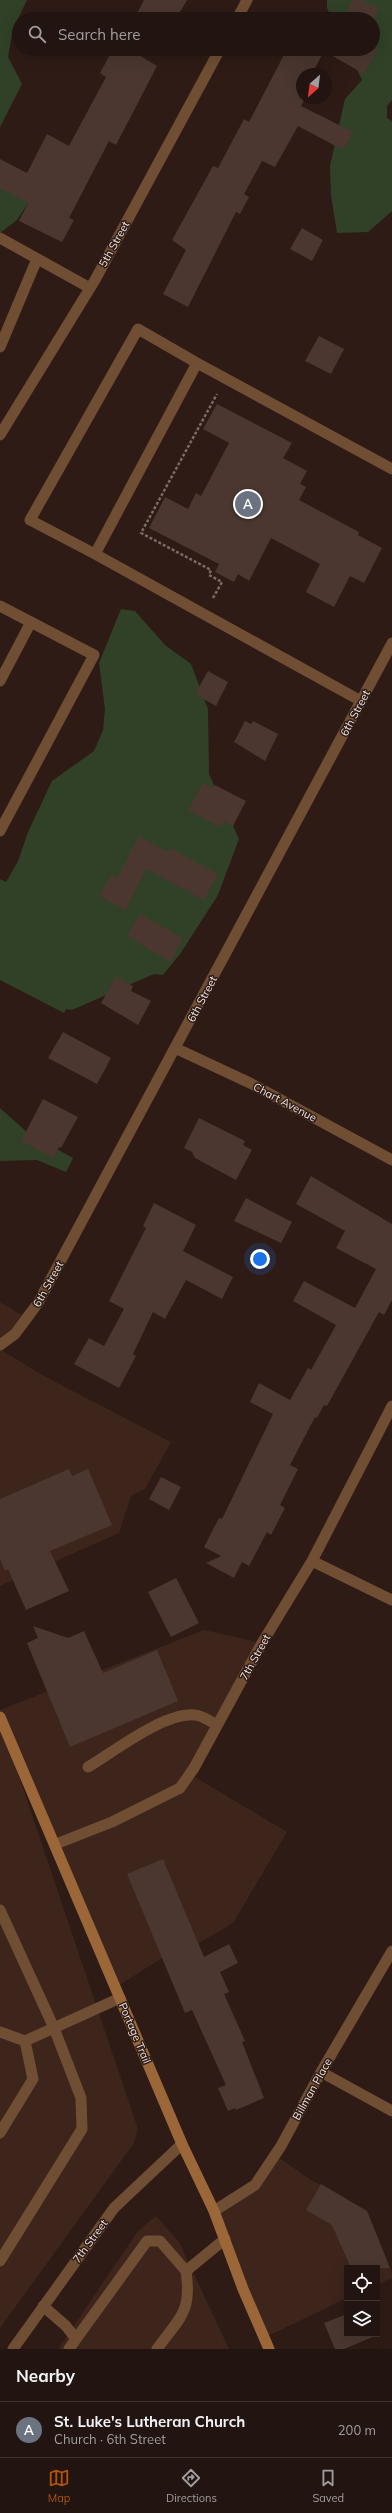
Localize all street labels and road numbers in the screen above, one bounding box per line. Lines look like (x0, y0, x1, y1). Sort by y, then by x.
street label: 5th Street (96, 219, 132, 269)
street label: 6th Street (337, 687, 373, 738)
street label: 6th Street (184, 973, 220, 1024)
street label: Chart Avenue (251, 1079, 319, 1125)
street label: 6th Street (30, 1259, 66, 1309)
street label: 7th Street (237, 1632, 273, 1682)
street label: Portage Trail (116, 2000, 154, 2066)
street label: Billman Place (289, 2056, 335, 2122)
street label: 7th Street (70, 2216, 110, 2265)

